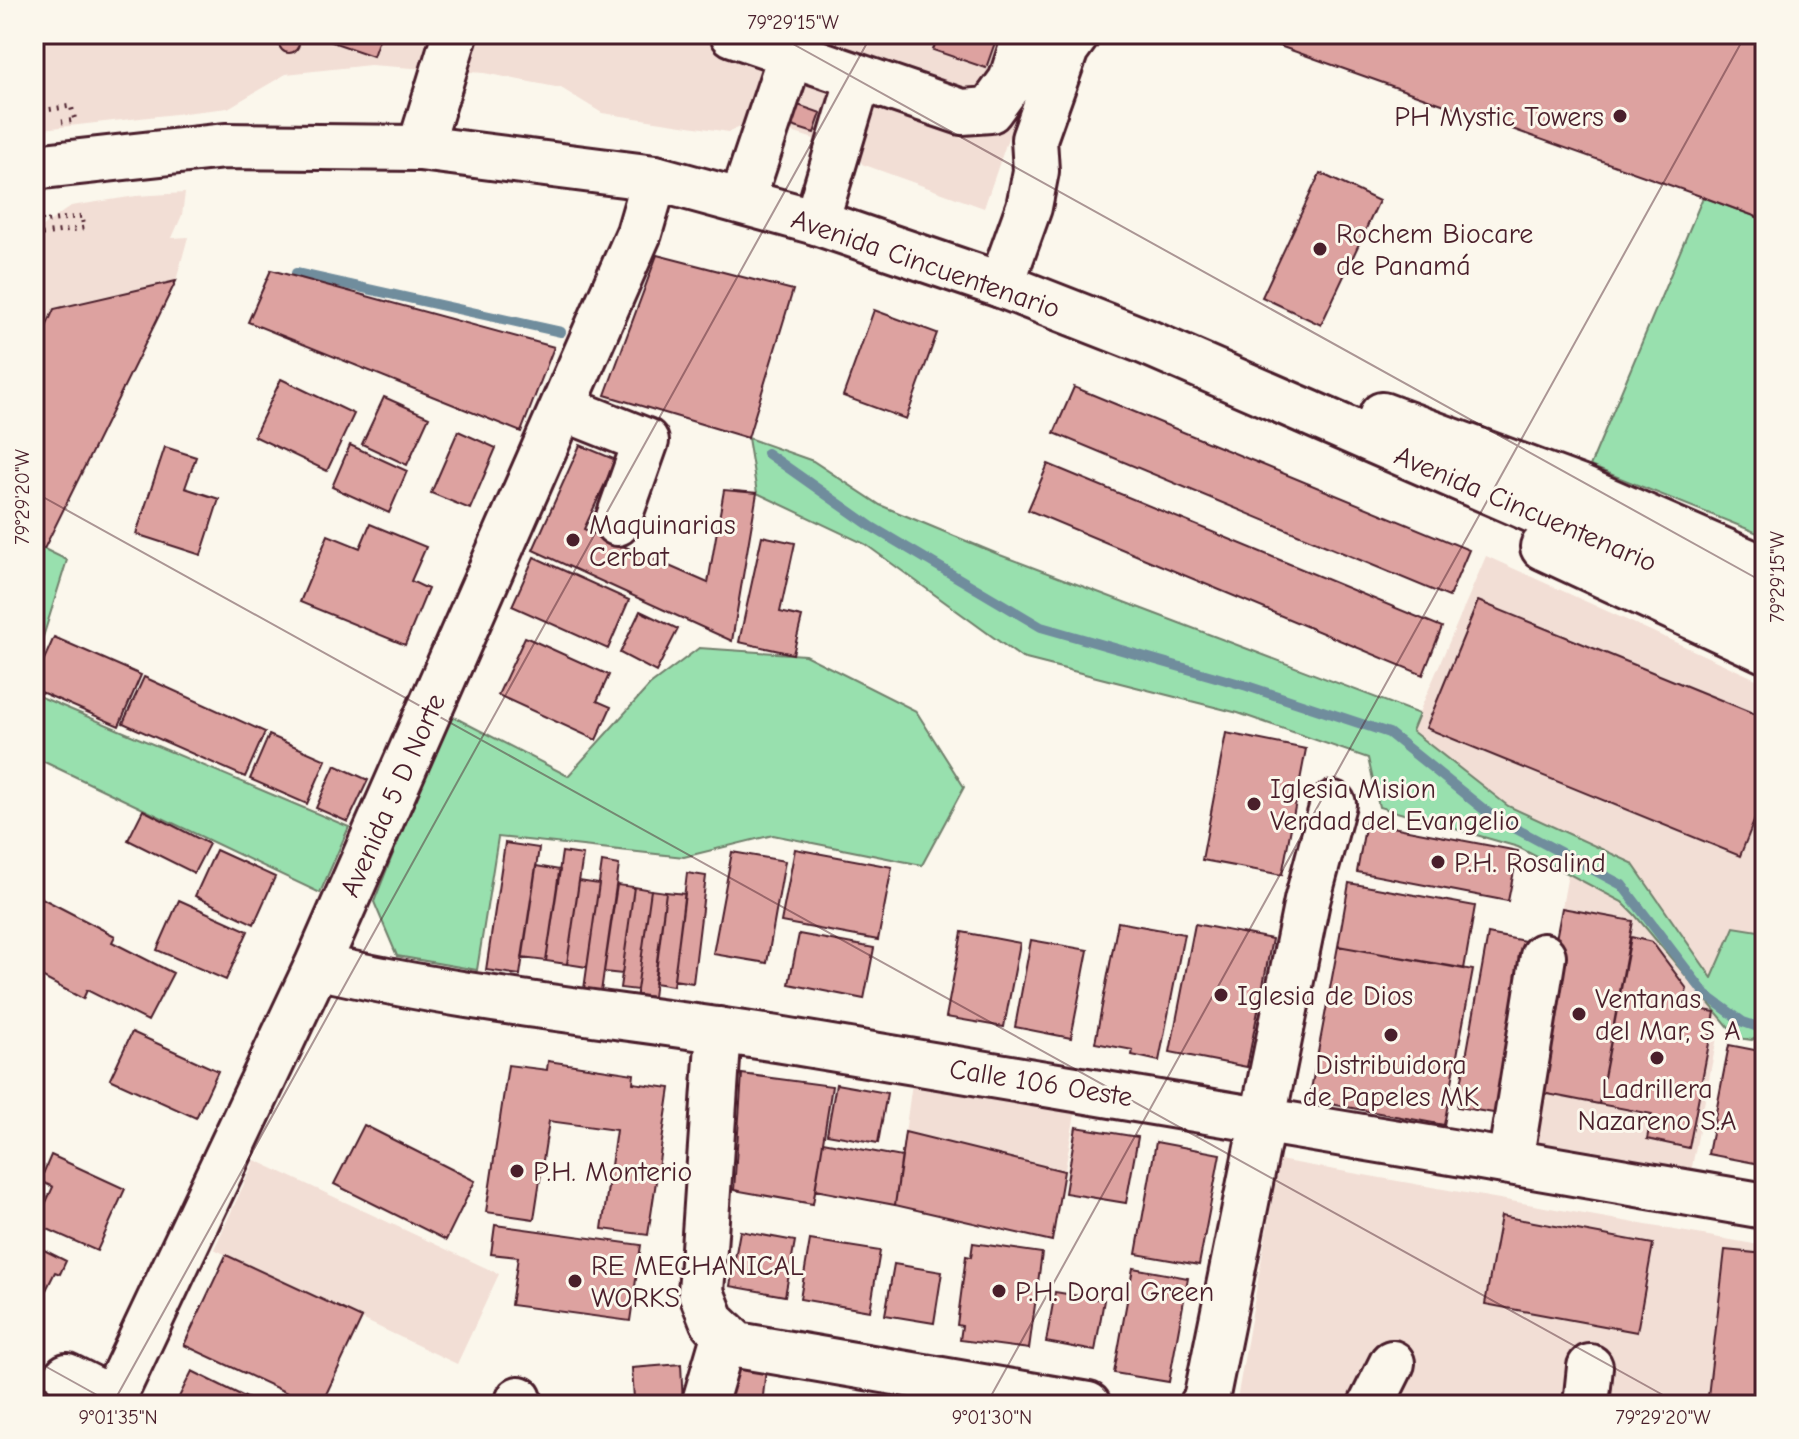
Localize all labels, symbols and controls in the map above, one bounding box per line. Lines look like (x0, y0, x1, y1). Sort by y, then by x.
text: 79°29'15"W (747, 11, 839, 34)
place label: PH Mystic Towers (1394, 101, 1604, 133)
marker: PH Mystic Towers (1611, 107, 1629, 125)
street label: Avenida Cincuentenario (787, 203, 1064, 325)
place label: Rochem Biocare de Panamá (1336, 218, 1533, 282)
marker: Rochem Biocare de Panamá (1311, 240, 1329, 258)
street label: Avenida Cincuentenario (1390, 439, 1662, 579)
text: 79°29'20"W (11, 449, 34, 545)
place label: Maquinarias Cerbat (589, 509, 736, 573)
marker: Maquinarias Cerbat (564, 531, 582, 549)
text: 79°29'15"W (1766, 531, 1789, 623)
street label: Avenida 5 D Norte (334, 689, 452, 902)
place label: Iglesia Mision Verdad del Evangelio (1270, 773, 1520, 837)
marker: Iglesia Mision Verdad del Evangelio (1245, 795, 1263, 813)
place label: P.H. Rosalind (1454, 847, 1606, 879)
marker: P.H. Rosalind (1429, 853, 1447, 871)
place label: Iglesia de Dios (1237, 980, 1413, 1012)
place label: Ventanas del Mar, S A (1595, 983, 1741, 1047)
marker: Iglesia de Dios (1212, 986, 1230, 1004)
marker: Ventanas del Mar, S A (1570, 1005, 1588, 1023)
marker: Distribuidora de Papeles MK (1382, 1026, 1400, 1044)
place label: Distribuidora de Papeles MK (1303, 1049, 1480, 1113)
marker: Ladrillera Nazareno S.A (1648, 1049, 1666, 1067)
street label: Calle 106 Oeste (947, 1053, 1135, 1113)
place label: Ladrillera Nazareno S.A (1577, 1073, 1737, 1137)
place label: P.H. Monterio (533, 1156, 692, 1188)
marker: P.H. Monterio (508, 1162, 526, 1180)
place label: RE MECHANICAL WORKS (591, 1250, 804, 1314)
marker: RE MECHANICAL WORKS (566, 1272, 584, 1290)
place label: P.H. Doral Green (1015, 1276, 1214, 1308)
marker: P.H. Doral Green (990, 1282, 1008, 1300)
text: 9°01'35"N (78, 1406, 158, 1429)
text: 9°01'30"N (952, 1406, 1032, 1429)
text: 79°29'20"W (1615, 1406, 1711, 1429)

